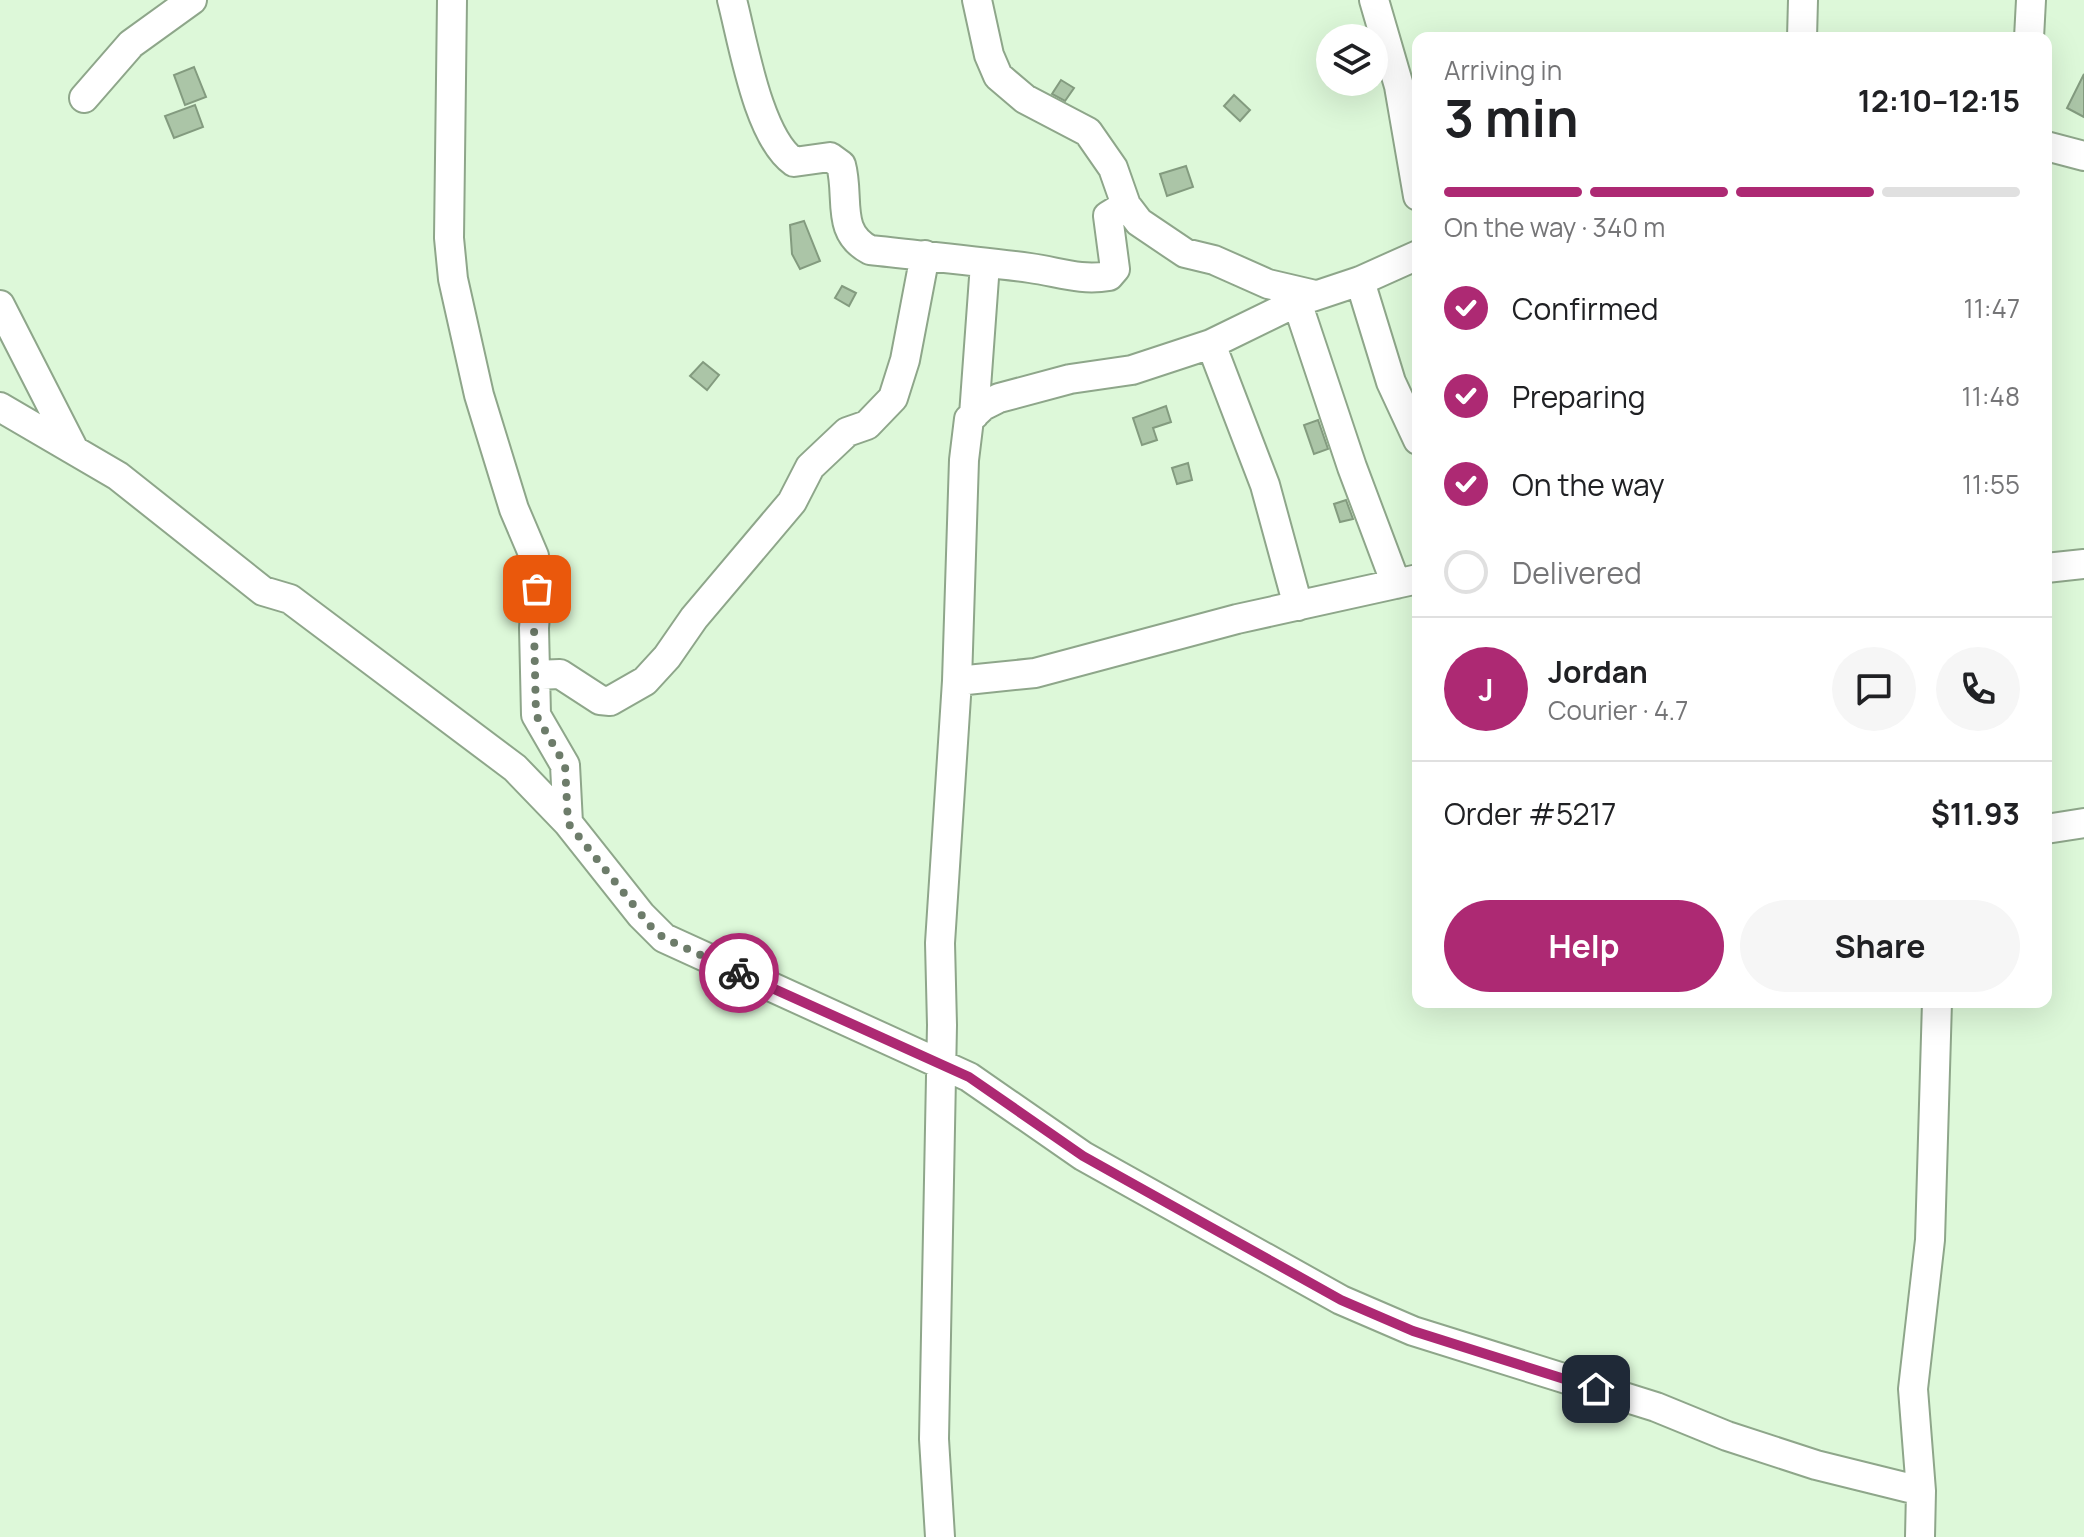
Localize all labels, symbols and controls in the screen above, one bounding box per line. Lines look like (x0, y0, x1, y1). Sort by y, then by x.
map controls (1316, 24, 1388, 96)
button: layers (1316, 24, 1388, 96)
text: Arriving in (1444, 52, 1562, 88)
text: 12:10–12:15 (1858, 80, 2020, 121)
text: 3 min (1444, 82, 1579, 153)
text: On the way · 340 m (1444, 209, 1665, 245)
icon: check (1444, 286, 1488, 330)
text: Confirmed (1512, 288, 1659, 329)
text: 11:47 (1964, 290, 2020, 326)
icon: check (1444, 374, 1488, 418)
text: Preparing (1512, 376, 1646, 417)
text: 11:48 (1962, 378, 2020, 414)
icon: check (1444, 462, 1488, 506)
text: On the way (1512, 464, 1665, 505)
text: 11:55 (1962, 466, 2020, 502)
text: Delivered (1512, 552, 1642, 593)
pin (503, 555, 571, 623)
icon: bag (515, 567, 559, 611)
button: chat (1832, 647, 1916, 731)
button: phone (1936, 647, 2020, 731)
text: Jordan (1548, 651, 1648, 692)
text: J (1478, 669, 1494, 710)
text: Courier · 4.7 (1548, 692, 1688, 728)
text: Order #5217 (1444, 793, 1616, 834)
text: $11.93 (1931, 793, 2020, 834)
button: Help (1444, 900, 1724, 992)
button: Share (1740, 900, 2020, 992)
courier (699, 933, 779, 1013)
icon: bike (717, 951, 761, 995)
pin (1562, 1355, 1630, 1423)
icon: home (1574, 1367, 1618, 1411)

